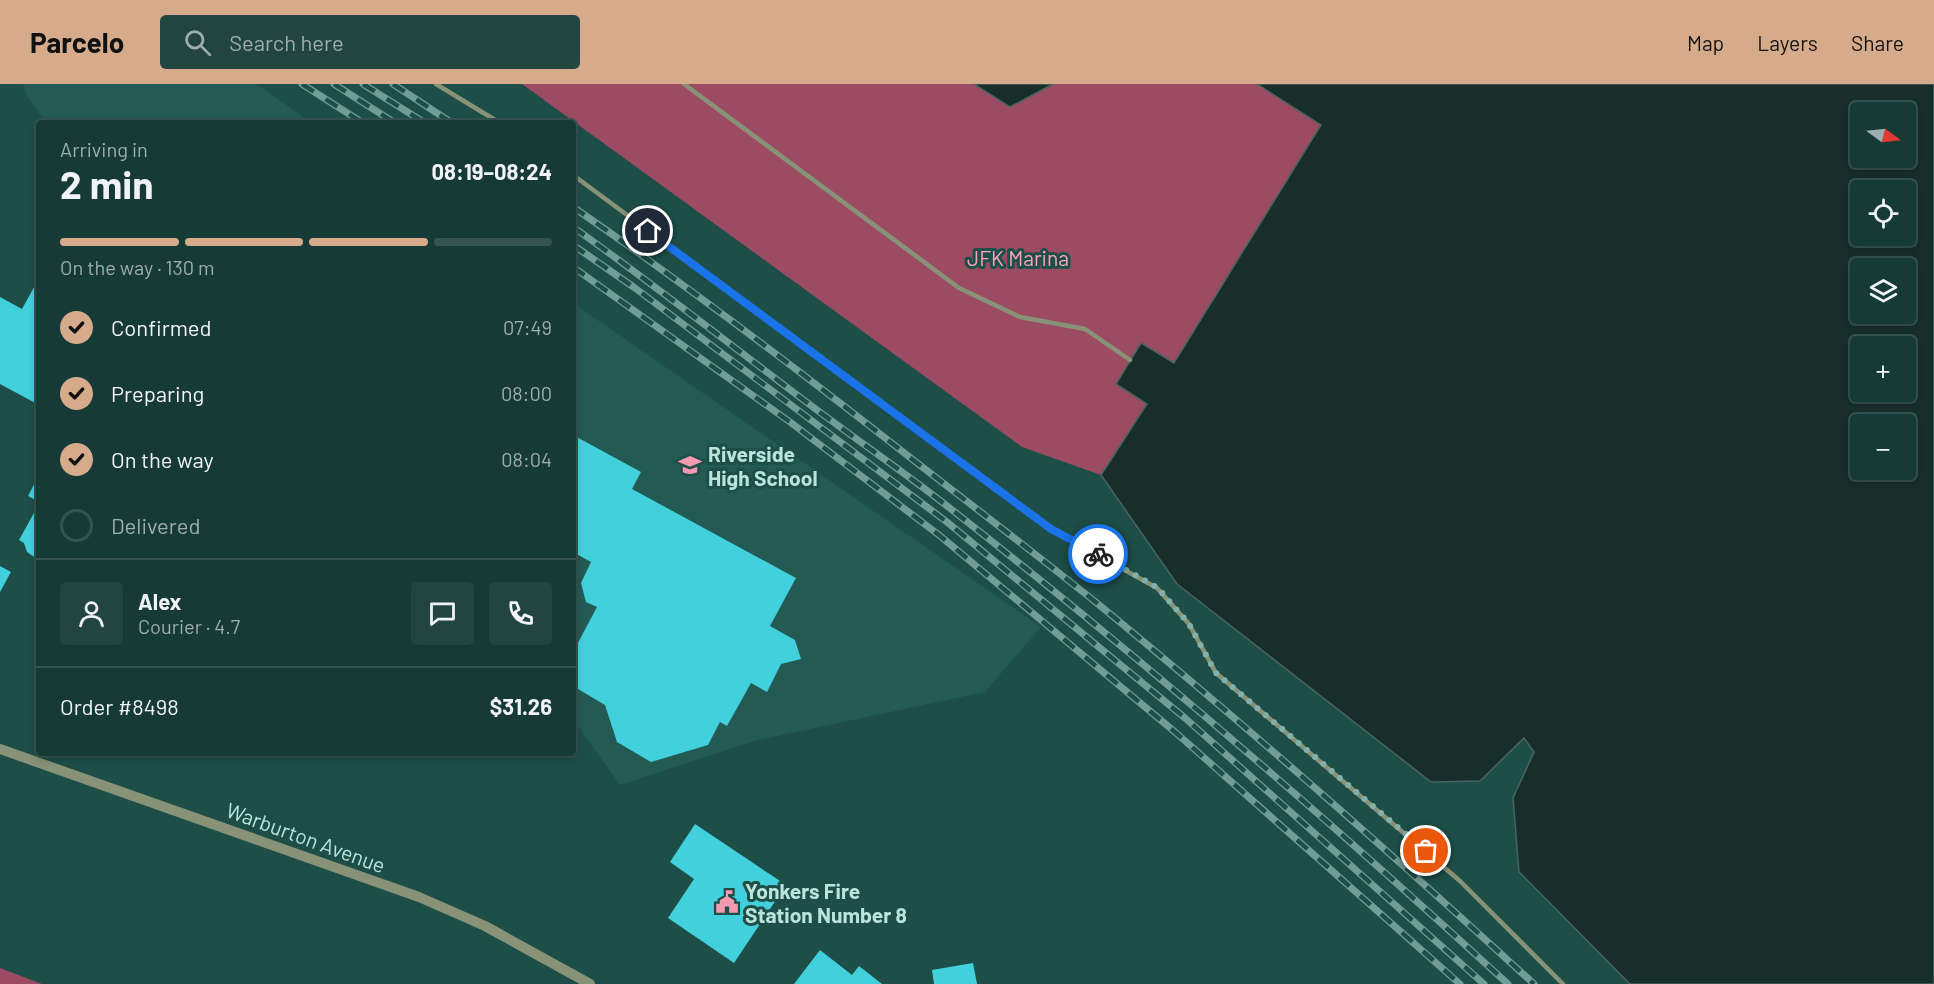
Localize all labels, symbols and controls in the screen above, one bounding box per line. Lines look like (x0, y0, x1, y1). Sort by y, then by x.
search box (160, 15, 580, 69)
text: Parcelo (30, 25, 124, 59)
icon: search (181, 26, 214, 59)
text: Search here (229, 29, 344, 55)
text: Map (1687, 30, 1724, 55)
text: Layers (1757, 30, 1818, 55)
text: Share (1851, 30, 1904, 55)
north arrow (1850, 102, 1916, 168)
map controls (1850, 102, 1916, 480)
text: Arriving in (60, 137, 148, 161)
text: 08:19–08:24 (432, 158, 552, 184)
text: 2 min (60, 160, 153, 207)
button: locate (1850, 180, 1916, 246)
pin (622, 205, 673, 256)
icon: home (631, 214, 664, 247)
park label: JFK Marina (967, 245, 1069, 270)
text: On the way · 130 m (60, 255, 215, 279)
button: layers (1850, 258, 1916, 324)
icon: check (60, 311, 93, 344)
text: Confirmed (111, 314, 211, 340)
text: 07:49 (503, 315, 552, 339)
button: + (1850, 336, 1916, 402)
icon: check (60, 377, 93, 410)
text: Preparing (111, 380, 204, 406)
text: 08:00 (501, 381, 552, 405)
button: − (1850, 414, 1916, 480)
place label: Riverside High School (708, 441, 818, 490)
icon: check (60, 443, 93, 476)
text: On the way (111, 446, 214, 472)
text: 08:04 (501, 447, 552, 471)
school or university icon: Riverside High School (677, 452, 703, 478)
text: Delivered (111, 512, 200, 538)
courier (1068, 524, 1128, 584)
icon: bike (1082, 538, 1115, 571)
button: person (60, 582, 123, 645)
button: chat (411, 582, 474, 645)
button: phone (489, 582, 552, 645)
text: Alex (138, 588, 181, 614)
text: Courier · 4.7 (138, 614, 240, 638)
text: Order #8498 (60, 693, 179, 719)
text: $31.26 (490, 693, 552, 719)
street label: Warburton Avenue (223, 797, 389, 877)
pin (1400, 825, 1451, 876)
icon: bag (1409, 834, 1442, 867)
place label: Yonkers Fire Station Number 8 (745, 878, 907, 927)
public building icon: Yonkers Fire Station Number 8 (714, 889, 740, 915)

